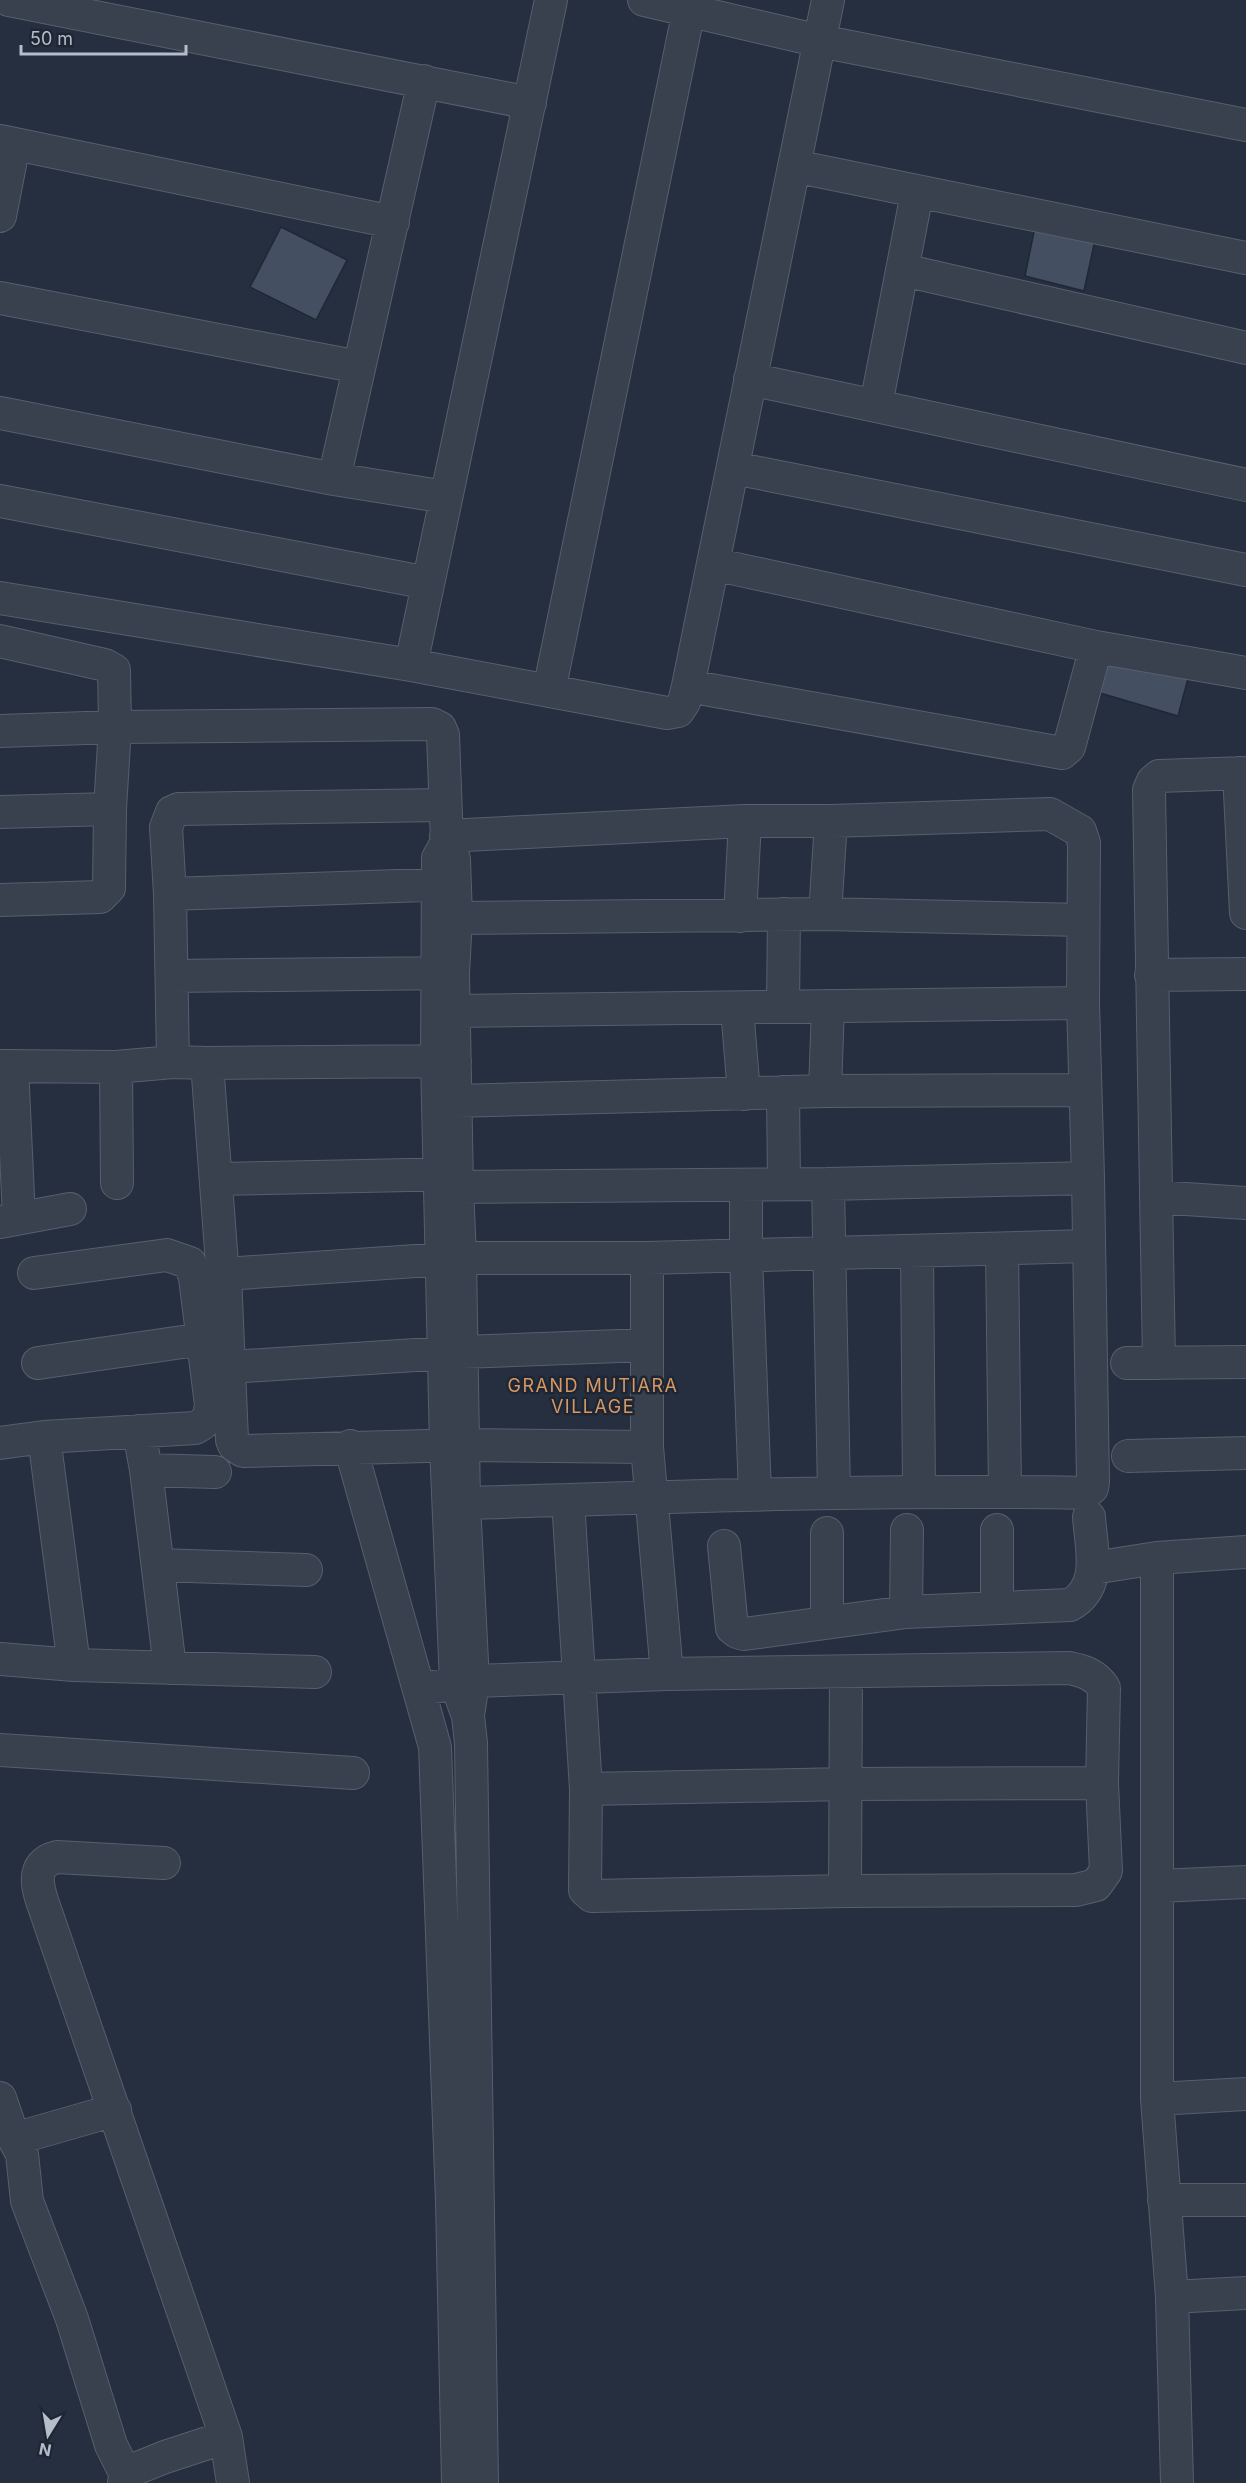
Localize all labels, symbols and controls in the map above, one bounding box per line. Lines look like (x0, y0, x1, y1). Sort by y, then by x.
scale bar (21, 18, 186, 56)
text: 50 m (30, 28, 73, 49)
district label: GRAND MUTIARA VILLAGE (507, 1375, 679, 1417)
north arrow (18, 2405, 78, 2465)
text: N (37, 2439, 53, 2461)

